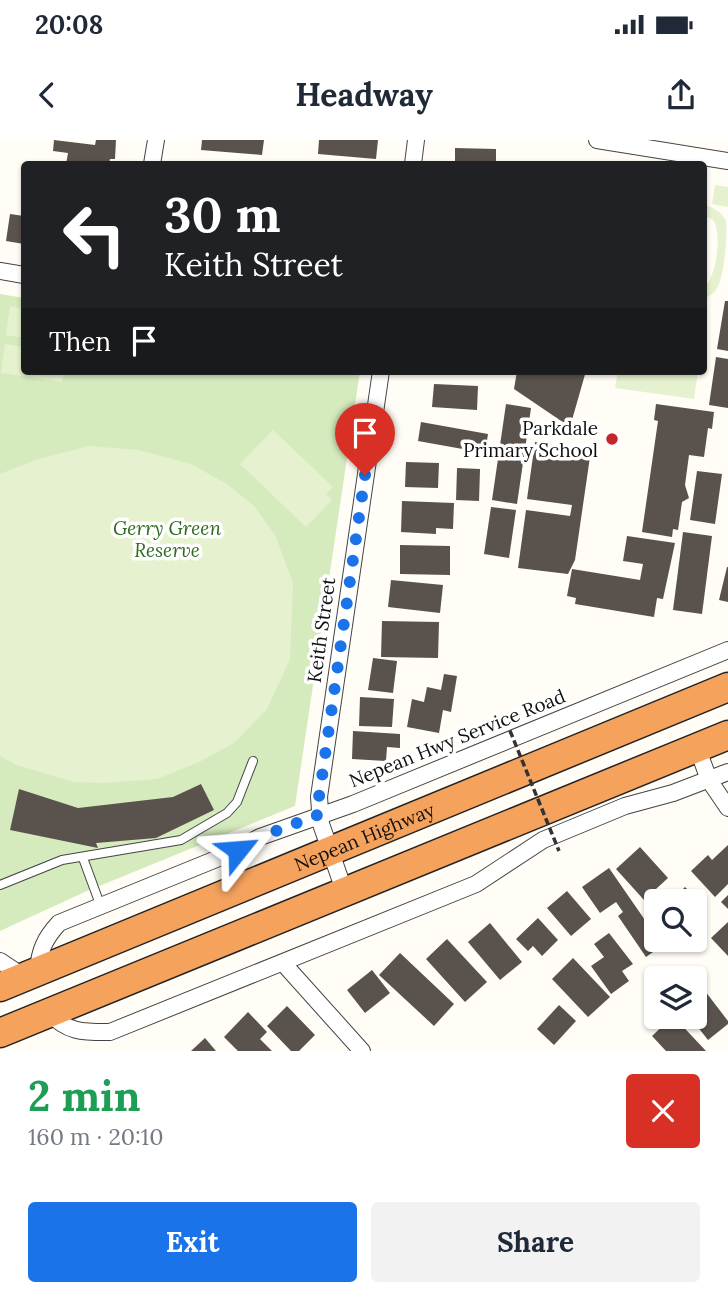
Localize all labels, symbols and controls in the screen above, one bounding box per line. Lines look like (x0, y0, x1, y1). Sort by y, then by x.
text: 20:08 (35, 8, 103, 41)
text: Headway (295, 74, 433, 115)
icon: back (28, 76, 66, 114)
icon: share (662, 76, 700, 114)
text: 30 m (164, 183, 281, 245)
icon: left (49, 189, 140, 280)
text: Keith Street (164, 244, 343, 285)
icon: arrive (125, 322, 163, 360)
text: Then (49, 325, 111, 358)
pin (335, 403, 395, 475)
icon: arrive (346, 414, 384, 452)
place label: Parkdale Primary School (463, 416, 598, 462)
marker: Parkdale Primary School (604, 431, 620, 447)
park label: Gerry Green Reserve (113, 516, 221, 562)
street label: Keith Street (302, 575, 340, 684)
street label: Nepean Hwy Service Road (345, 684, 569, 792)
street label: Nepean Highway (291, 797, 438, 876)
position arrow (201, 813, 275, 887)
map controls (644, 889, 707, 1029)
button: search (644, 889, 707, 952)
button: layers (644, 966, 707, 1029)
text: 2 min (28, 1069, 141, 1123)
button: close (626, 1074, 700, 1148)
text: 160 m · 20:10 (28, 1122, 163, 1151)
button: Exit (28, 1202, 357, 1282)
button: Share (371, 1202, 700, 1282)

